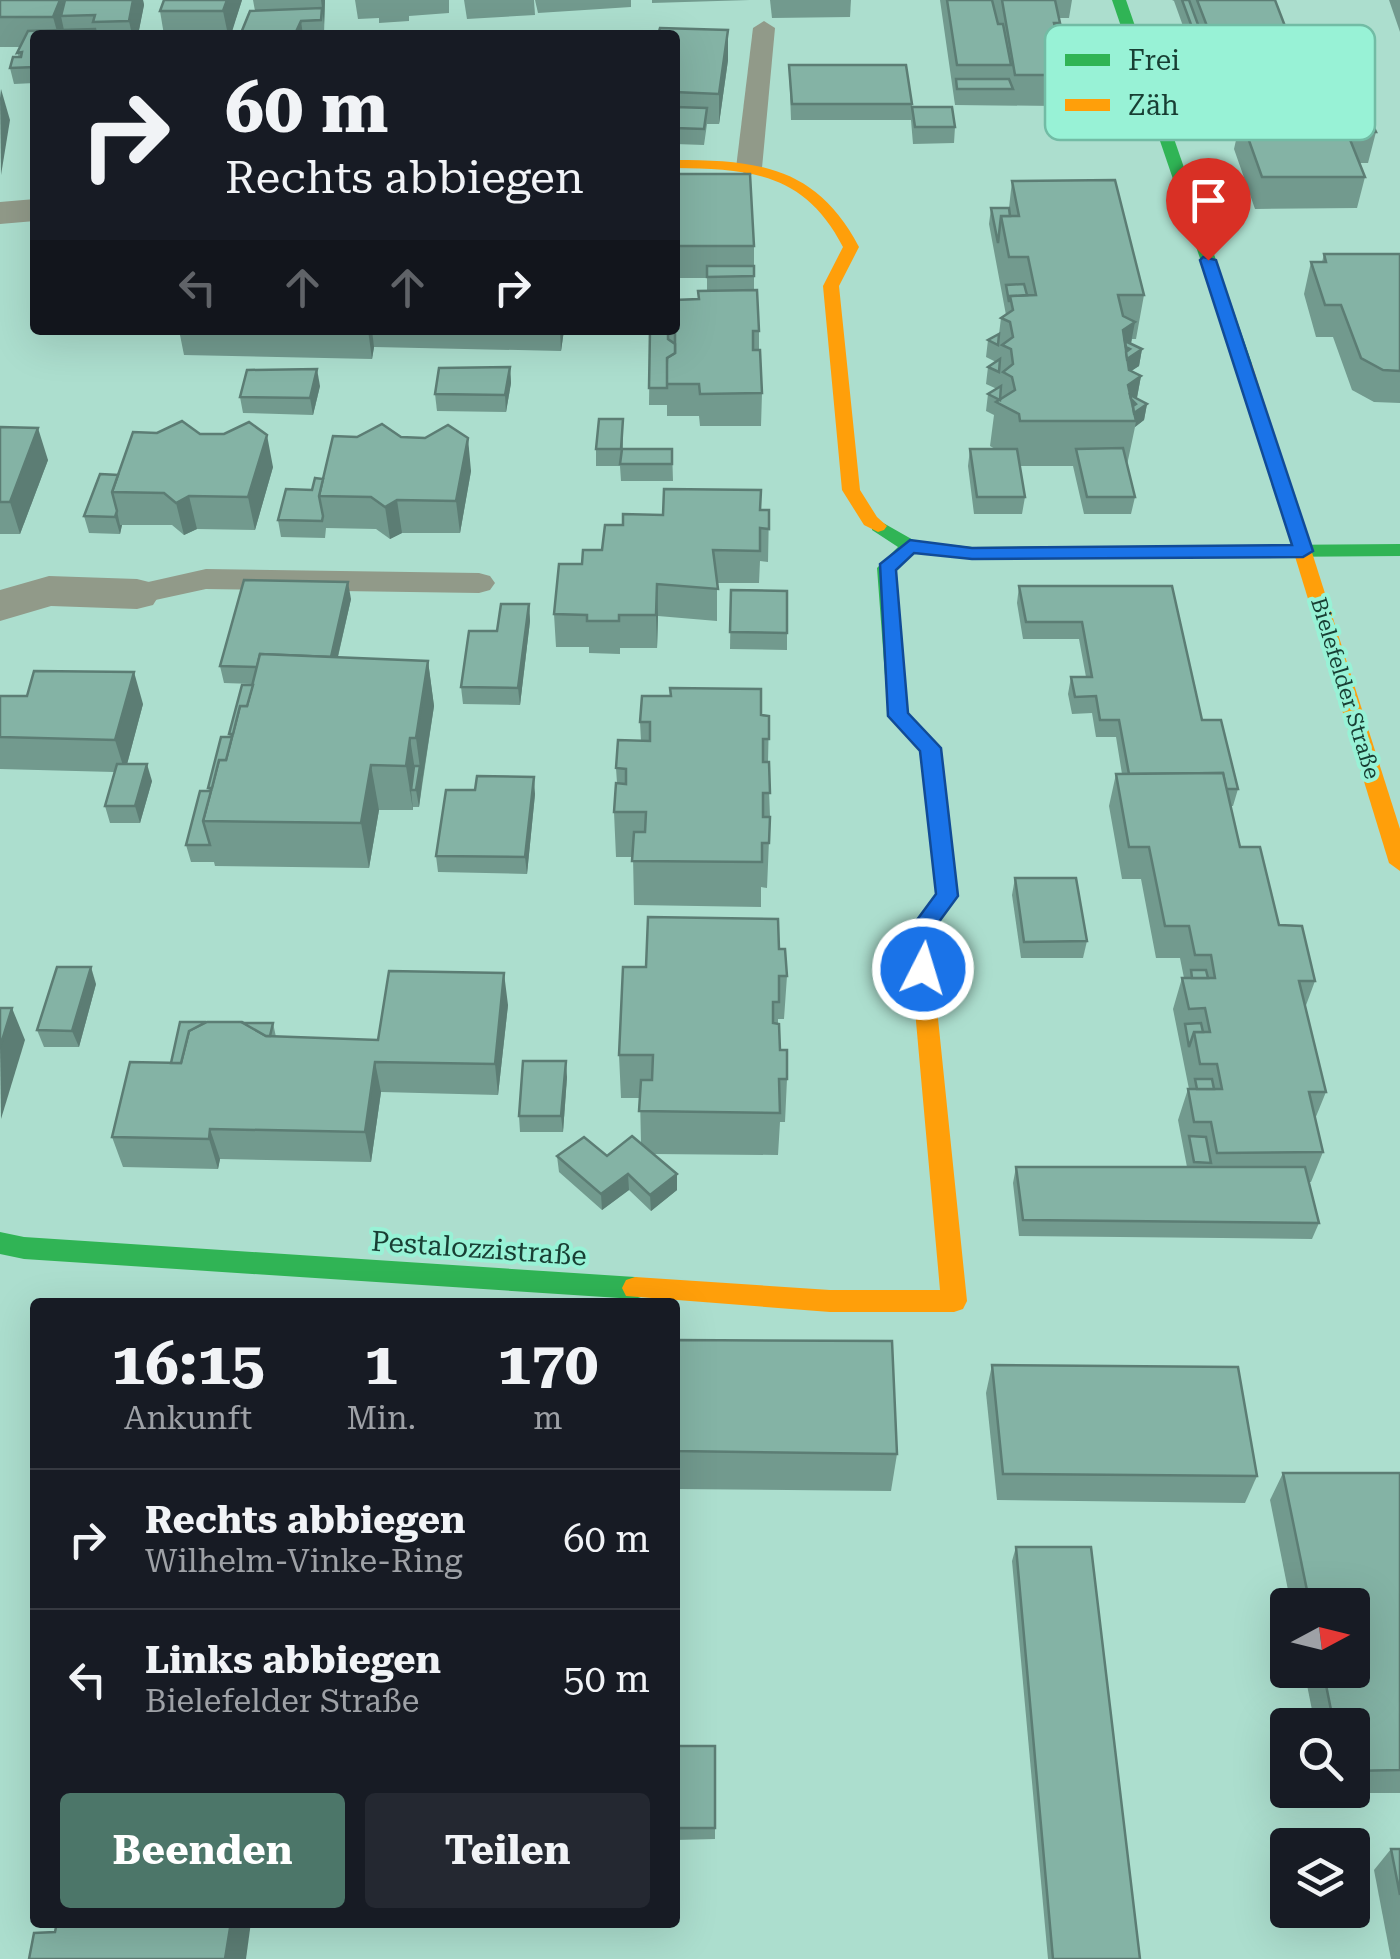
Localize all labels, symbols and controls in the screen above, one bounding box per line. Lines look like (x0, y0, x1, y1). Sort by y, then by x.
legend (1045, 25, 1375, 140)
text: Frei (1128, 44, 1180, 77)
text: 60 m (225, 67, 389, 149)
icon: right (60, 70, 190, 200)
text: Zäh (1128, 89, 1179, 122)
text: Rechts abbiegen (225, 151, 584, 204)
pin (1166, 158, 1251, 261)
icon: arrive (1181, 173, 1236, 228)
icon: left (170, 260, 225, 315)
icon: ahead (275, 260, 330, 315)
icon: ahead (380, 260, 435, 315)
icon: right (485, 260, 540, 315)
street label: Bielefelder Straße (1306, 594, 1385, 782)
position arrow (871, 917, 975, 1021)
street label: Pestalozzistraße (370, 1225, 588, 1272)
text: 16:15 (112, 1328, 265, 1399)
text: 1 (364, 1328, 398, 1399)
text: 170 (498, 1328, 598, 1399)
text: Ankunft (124, 1399, 252, 1437)
text: Min. (346, 1399, 416, 1437)
text: m (533, 1399, 563, 1437)
text: Rechts abbiegen (145, 1498, 466, 1542)
icon: right (60, 1512, 115, 1567)
text: 60 m (563, 1517, 650, 1561)
text: Wilhelm-Vinke-Ring (145, 1542, 462, 1580)
north arrow (1270, 1588, 1370, 1688)
map controls (1270, 1588, 1370, 1928)
text: Links abbiegen (145, 1638, 441, 1682)
icon: left (60, 1652, 115, 1707)
text: 50 m (563, 1657, 650, 1701)
text: Bielefelder Straße (145, 1682, 419, 1720)
button: search (1270, 1708, 1370, 1808)
button: Beenden (60, 1793, 345, 1908)
button: Teilen (365, 1793, 650, 1908)
button: layers (1270, 1828, 1370, 1928)

